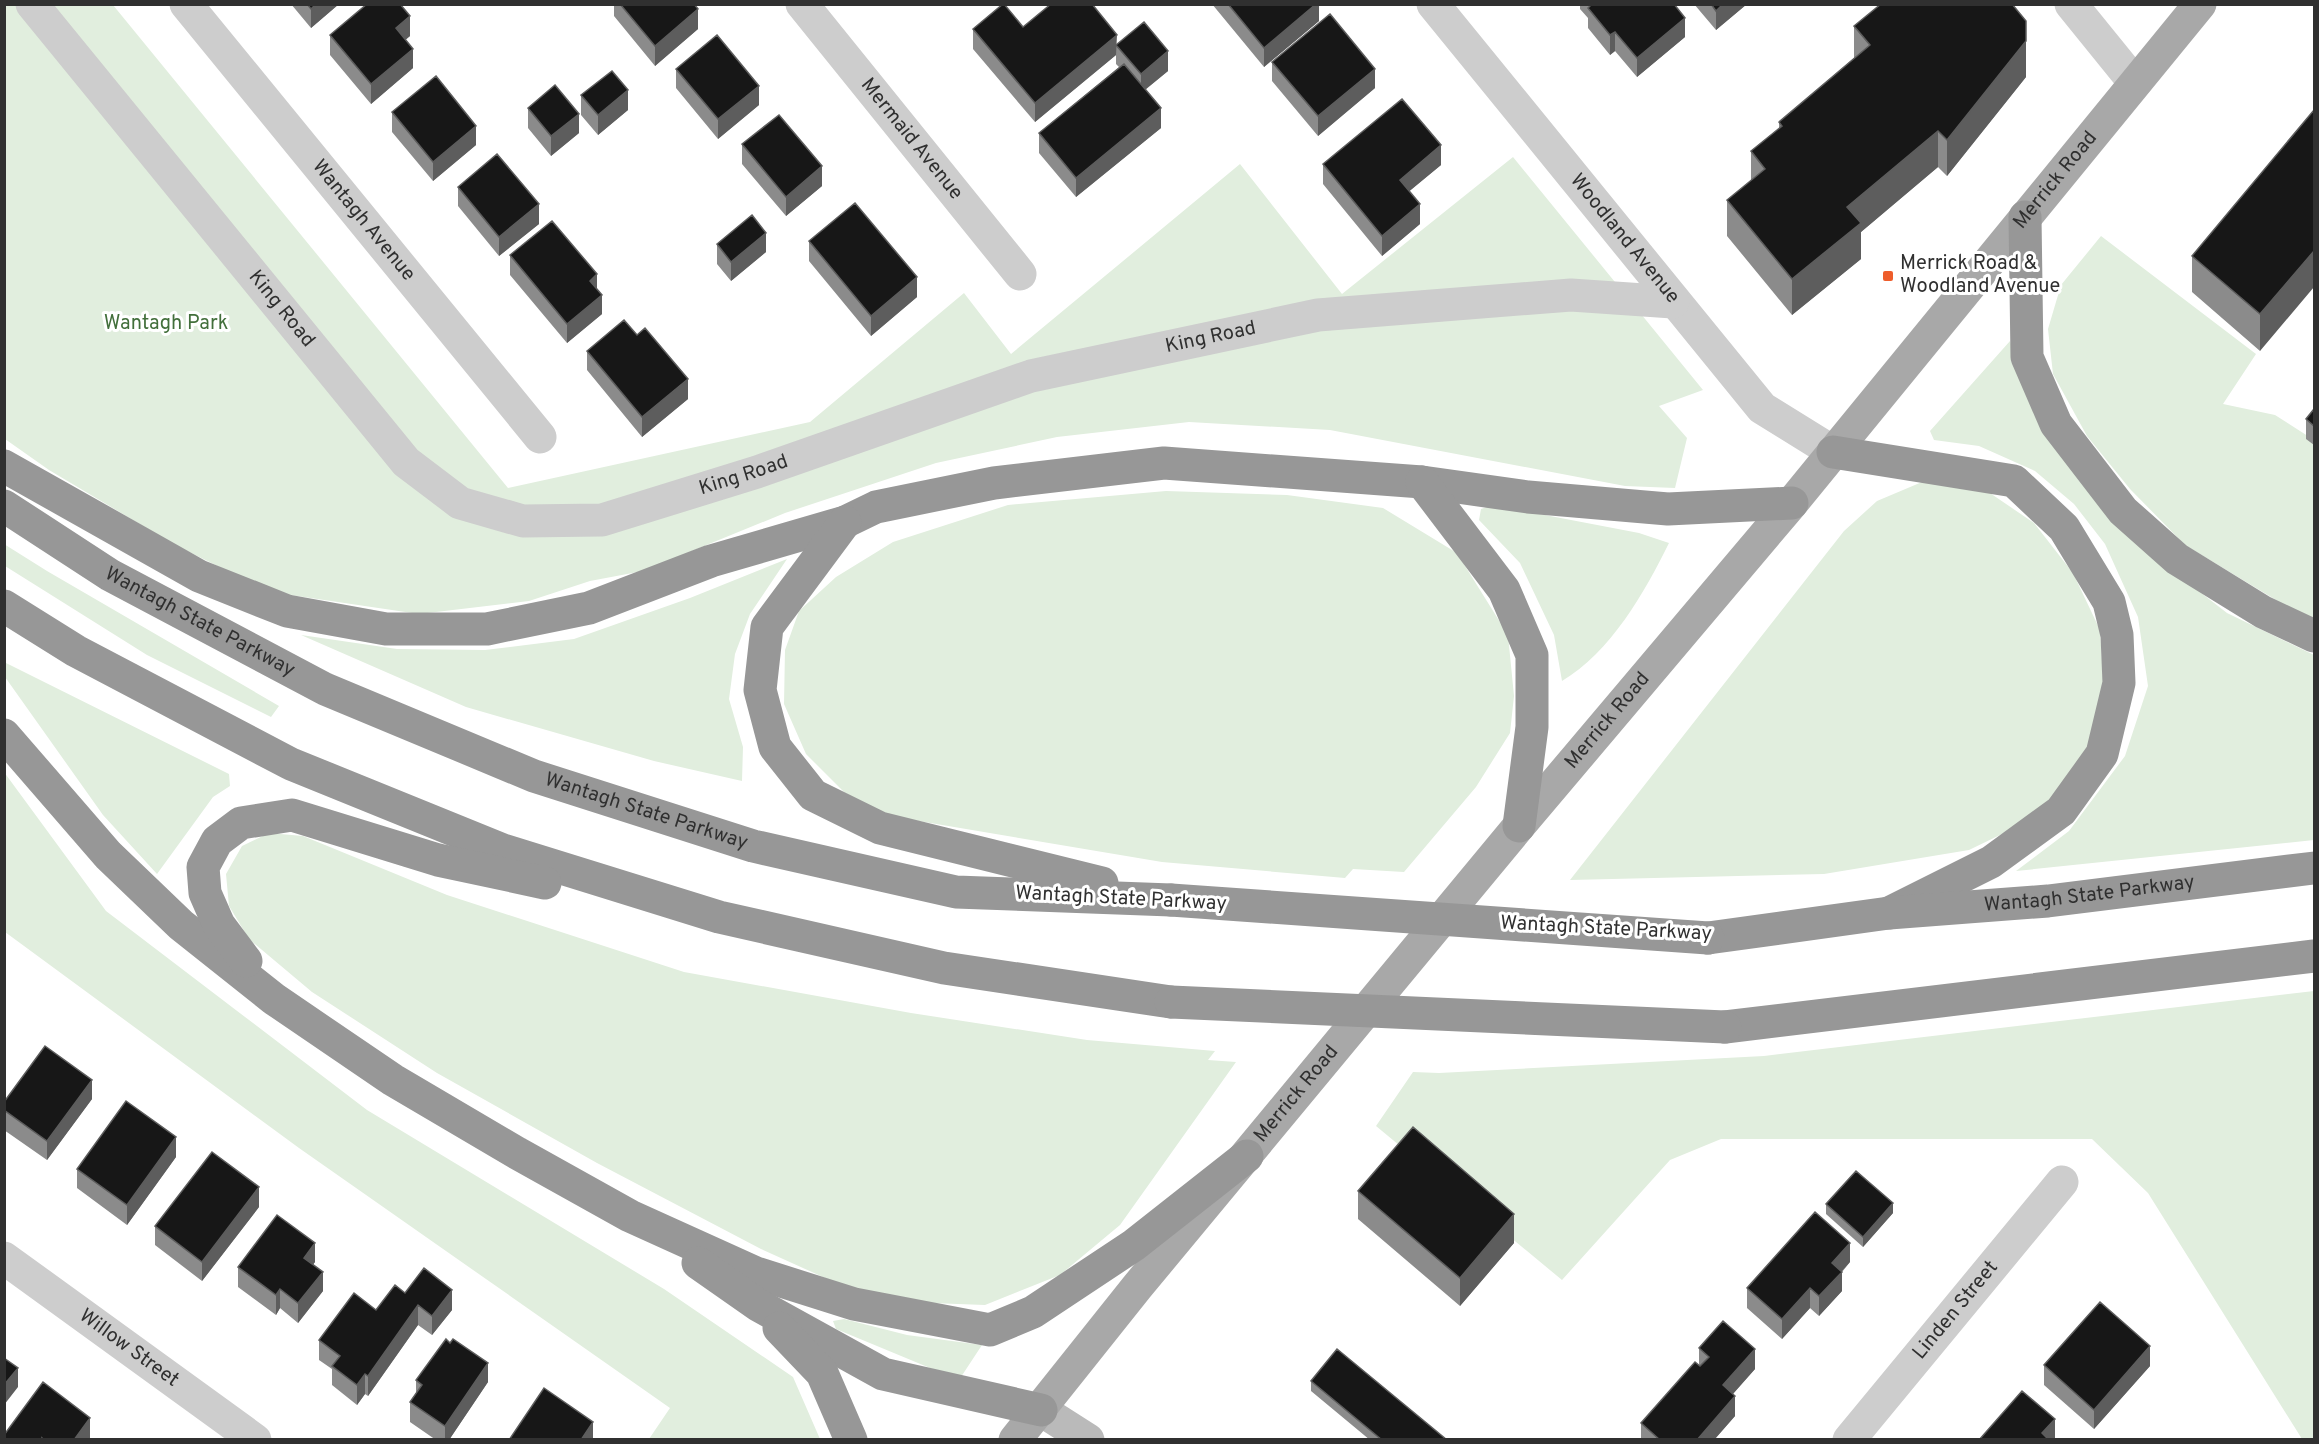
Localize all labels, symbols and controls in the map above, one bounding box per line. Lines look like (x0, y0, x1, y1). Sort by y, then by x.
street label: Mermaid Avenue (854, 73, 968, 206)
street label: Merrick Road (2008, 126, 2104, 235)
street label: Wantagh Avenue (306, 155, 421, 287)
street label: Woodland Avenue (1564, 169, 1685, 309)
place label: Merrick Road & Woodland Avenue (1900, 251, 2060, 300)
street label: King Road (242, 265, 320, 353)
marker: Merrick Road & Woodland Avenue (1881, 269, 1895, 283)
park label: Wantagh Park (104, 311, 228, 337)
street label: King Road (1163, 315, 1259, 360)
street label: King Road (696, 449, 792, 502)
street label: Wantagh State Parkway (100, 561, 299, 684)
street label: Merrick Road (1559, 667, 1656, 775)
street label: Wantagh State Parkway (541, 767, 751, 857)
street label: Wantagh State Parkway (1983, 870, 2196, 919)
street label: Wantagh State Parkway (1015, 880, 1227, 918)
street label: Wantagh State Parkway (1500, 910, 1712, 948)
street label: Merrick Road (1249, 1040, 1345, 1148)
street label: Linden Street (1907, 1255, 2005, 1365)
street label: Willow Street (73, 1303, 184, 1393)

